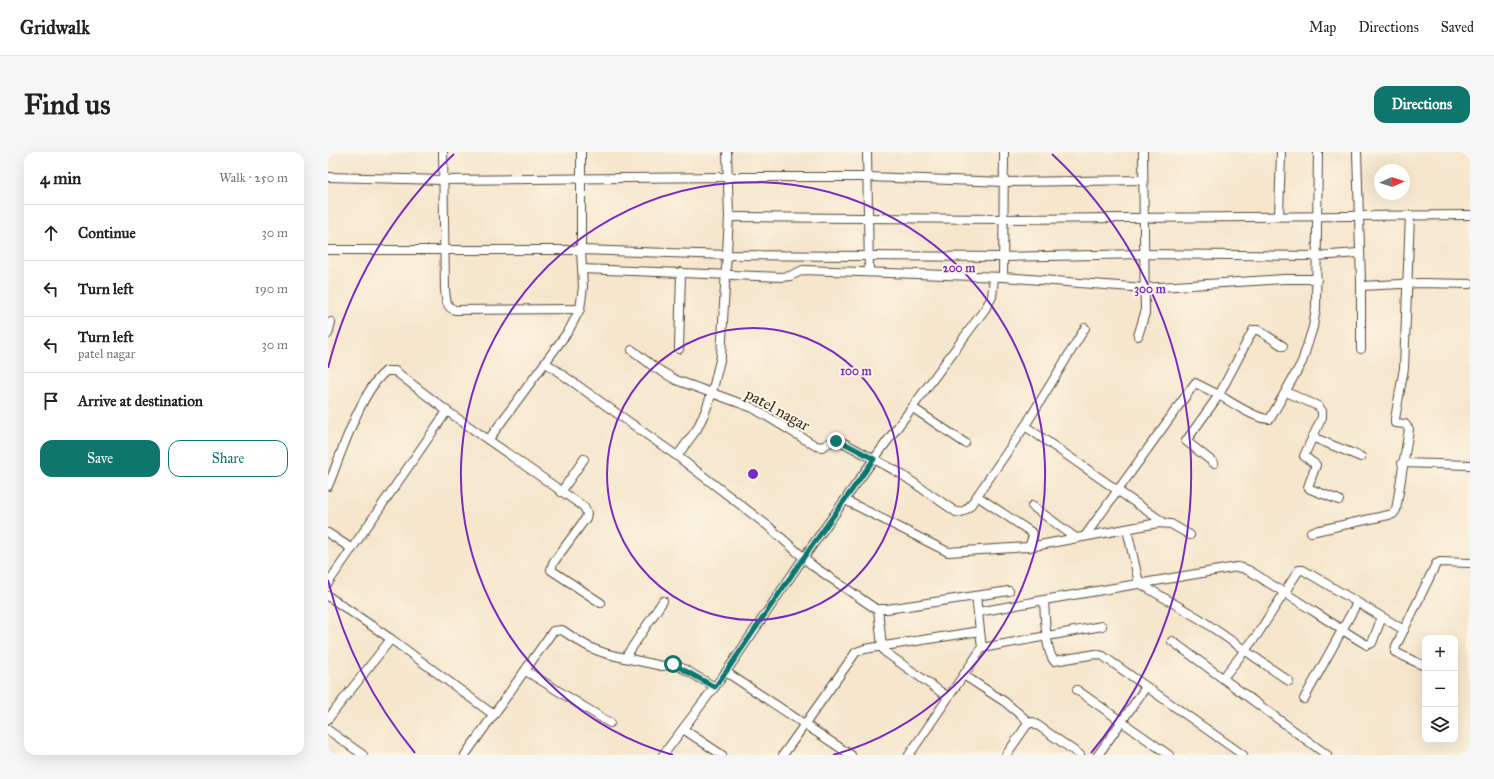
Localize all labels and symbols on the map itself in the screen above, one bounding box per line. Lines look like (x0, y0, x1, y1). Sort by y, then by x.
north arrow (1374, 164, 1410, 200)
text: 200 m (943, 261, 976, 275)
text: 300 m (1134, 282, 1167, 297)
text: 100 m (840, 364, 873, 378)
street label: patel nagar (741, 384, 813, 436)
route end (827, 432, 845, 450)
centre of rings (746, 467, 760, 481)
route start (664, 655, 682, 673)

